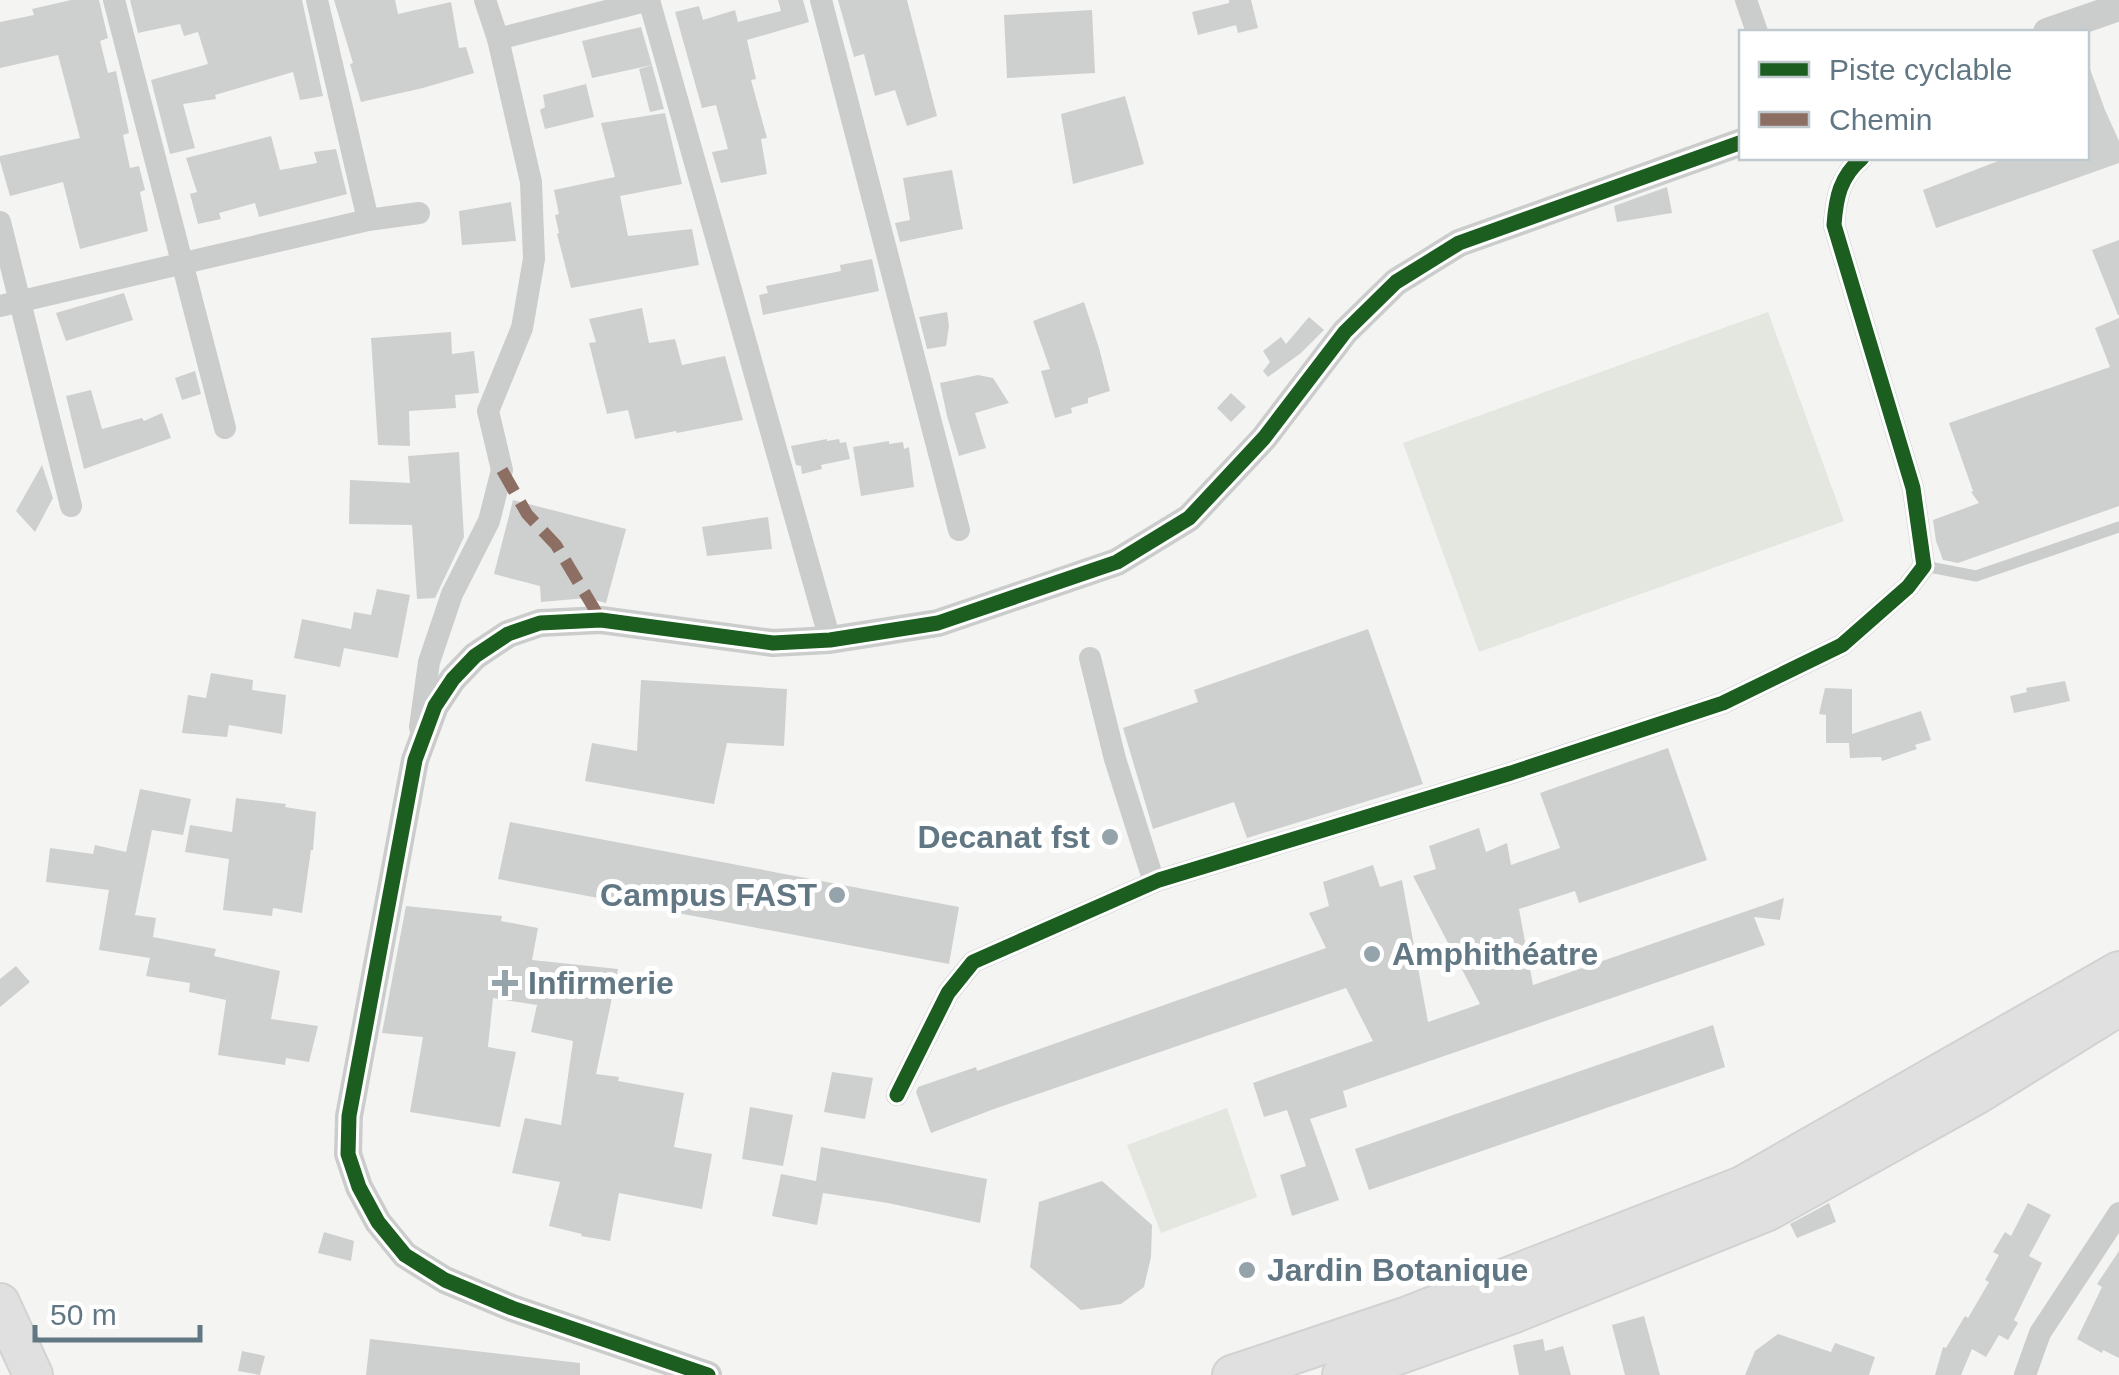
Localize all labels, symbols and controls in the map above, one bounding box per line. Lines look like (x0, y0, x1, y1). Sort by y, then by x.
legend (1739, 30, 2089, 160)
text: Piste cyclable (1829, 53, 2012, 86)
text: Chemin (1829, 103, 1932, 136)
place label: Decanat fst (918, 819, 1090, 855)
marker: Decanat fst (1099, 826, 1121, 848)
place label: Campus FAST (600, 877, 817, 913)
marker: Campus FAST (826, 884, 848, 906)
place label: Amphithéatre (1392, 936, 1598, 972)
marker: Amphithéatre (1361, 943, 1383, 965)
place label: Infirmerie (528, 965, 674, 1001)
marker: Infirmerie (492, 970, 518, 996)
place label: Jardin Botanique (1267, 1252, 1528, 1288)
marker: Jardin Botanique (1236, 1259, 1258, 1281)
scale bar (35, 1280, 200, 1342)
text: 50 m (50, 1298, 117, 1331)

